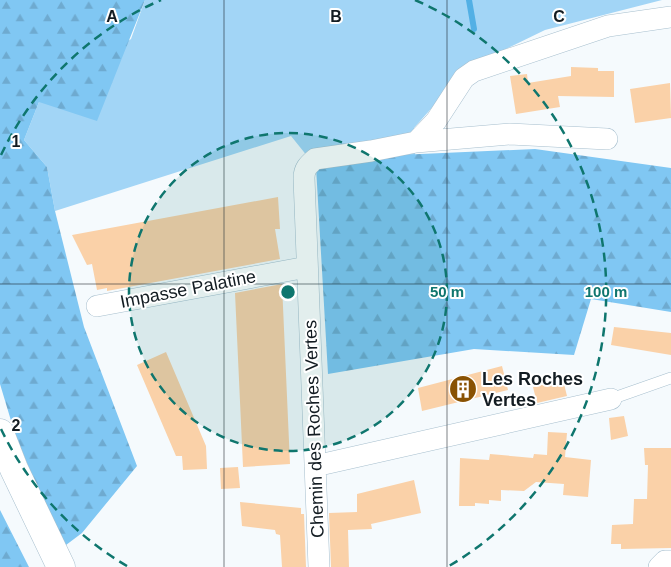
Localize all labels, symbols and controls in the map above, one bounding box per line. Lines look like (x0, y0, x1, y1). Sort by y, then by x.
text: A (106, 8, 118, 25)
text: B (330, 8, 342, 25)
text: C (553, 8, 565, 25)
text: 1 (12, 133, 21, 150)
street label: Impasse Palatine (118, 266, 258, 312)
centre of rings (279, 283, 297, 301)
text: 50 m (430, 283, 464, 300)
text: 100 m (585, 283, 627, 300)
street label: Chemin des Roches Vertes (300, 320, 328, 538)
place label: Les Roches Vertes (482, 369, 583, 410)
building icon: Les Roches Vertes (448, 374, 478, 404)
text: 2 (12, 417, 21, 434)

